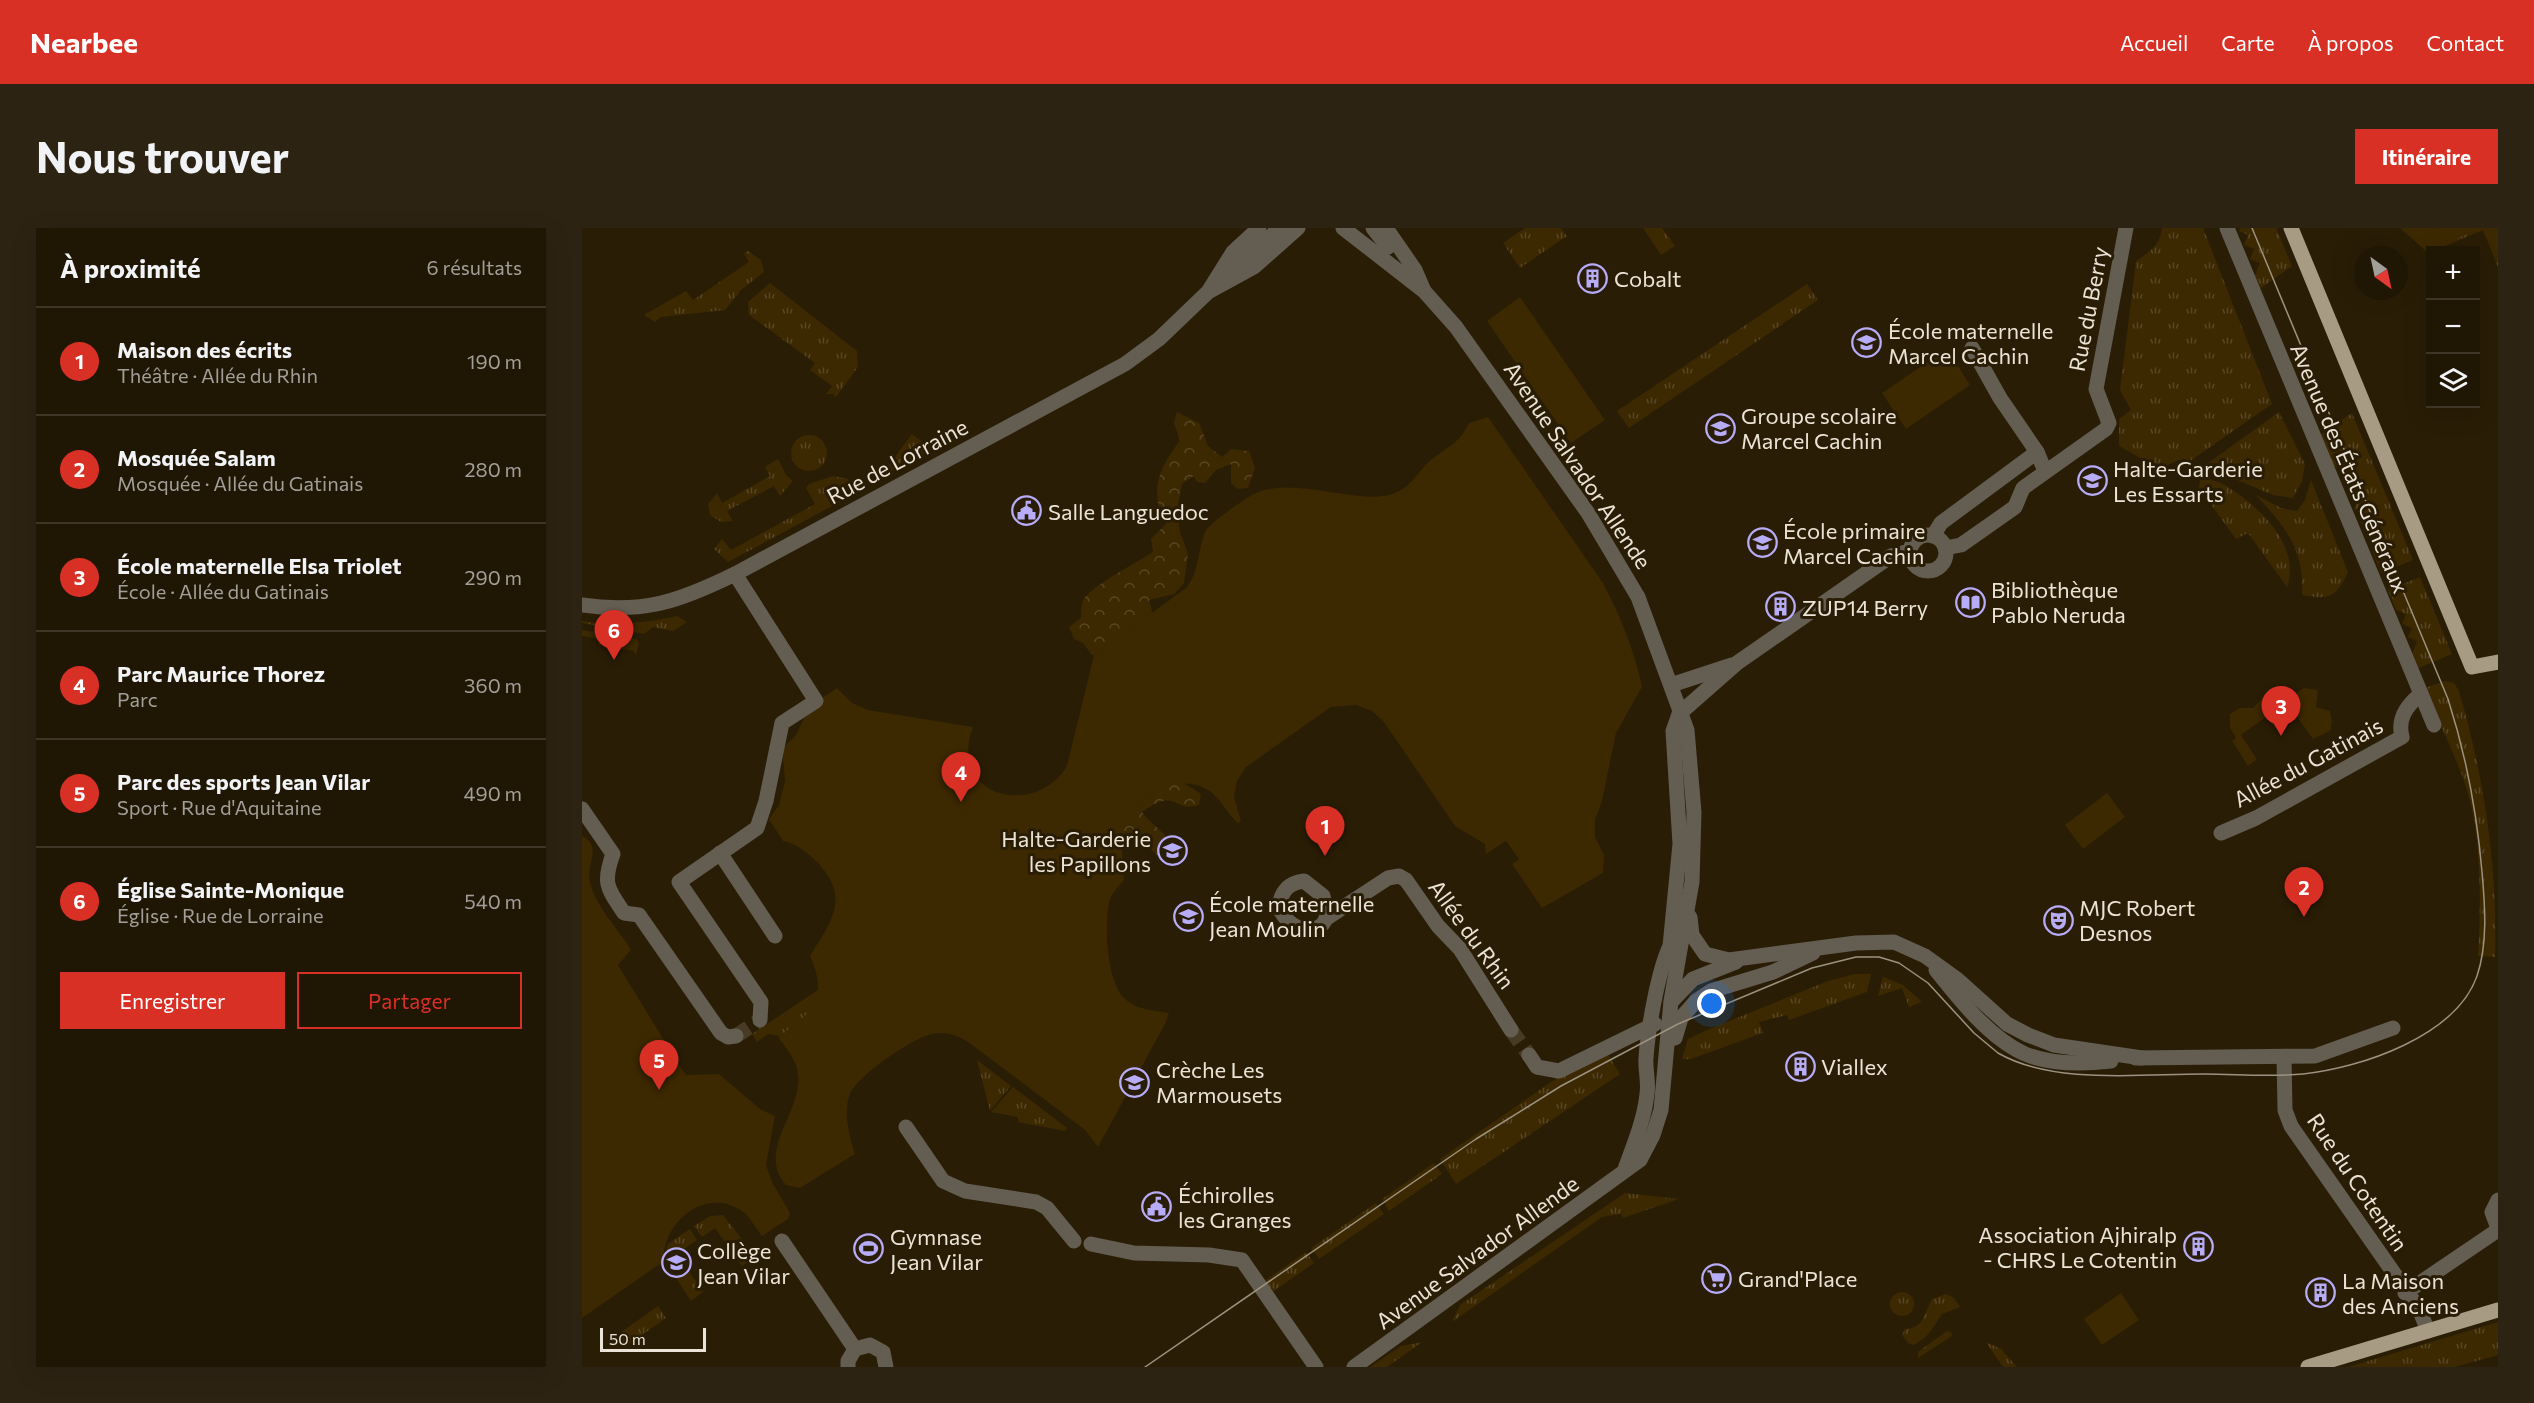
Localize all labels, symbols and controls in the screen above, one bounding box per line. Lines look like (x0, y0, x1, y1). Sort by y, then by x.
text: Nearbee (30, 25, 138, 59)
text: Accueil (2120, 30, 2188, 55)
text: Carte (2221, 30, 2275, 55)
text: À propos (2308, 30, 2393, 55)
text: Contact (2426, 30, 2504, 55)
button: Itinéraire (2355, 129, 2498, 184)
text: Nous trouver (36, 130, 289, 182)
street label: Rue du Berry (2063, 244, 2113, 374)
north arrow (2354, 246, 2408, 300)
map controls (2426, 246, 2480, 408)
button: + (2426, 246, 2480, 300)
text: À proximité (60, 252, 201, 283)
text: 6 résultats (427, 255, 522, 279)
building icon: Cobalt (1577, 262, 1609, 294)
place label: Cobalt (1614, 265, 1681, 292)
button: − (2426, 300, 2480, 354)
place label: École maternelle Marcel Cachin (1888, 317, 2053, 369)
school or university icon: École maternelle Marcel Cachin (1851, 327, 1883, 359)
text: Maison des écrits (117, 336, 292, 363)
street label: Avenue des États Généraux (2285, 339, 2415, 597)
text: 1 (75, 349, 84, 373)
text: 190 m (467, 349, 522, 373)
button: layers (2426, 354, 2480, 408)
street label: Avenue Salvador Allende (1499, 356, 1657, 574)
text: Théâtre · Allée du Rhin (117, 363, 318, 387)
place label: Groupe scolaire Marcel Cachin (1741, 402, 1897, 454)
school or university icon: Groupe scolaire Marcel Cachin (1704, 412, 1736, 444)
street label: Rue de Lorraine (822, 413, 972, 509)
text: Mosquée Salam (117, 444, 276, 471)
place label: Halte-Garderie Les Essarts (2113, 455, 2263, 507)
text: 2 (74, 457, 85, 481)
text: 280 m (464, 457, 522, 481)
school or university icon: Halte-Garderie Les Essarts (2076, 465, 2108, 497)
text: Mosquée · Allée du Gatinais (117, 471, 363, 495)
public building icon: Salle Languedoc (1011, 495, 1043, 527)
place label: Salle Languedoc (1048, 498, 1209, 525)
place label: École primaire Marcel Cachin (1783, 517, 1925, 569)
school or university icon: École primaire Marcel Cachin (1746, 527, 1778, 559)
text: École maternelle Elsa Triolet (117, 552, 402, 579)
text: 3 (74, 565, 85, 589)
text: 290 m (464, 565, 522, 589)
place label: Bibliothèque Pablo Neruda (1991, 576, 2126, 628)
text: École · Allée du Gatinais (117, 579, 329, 603)
library icon: Bibliothèque Pablo Neruda (1954, 586, 1986, 618)
building icon: ZUP14 Berry (1765, 591, 1797, 623)
place label: ZUP14 Berry (1802, 594, 1928, 621)
pin: 6 (594, 610, 633, 660)
text: Parc Maurice Thorez (117, 660, 325, 687)
text: 4 (73, 673, 86, 697)
text: 360 m (464, 673, 522, 697)
pin: 3 (2262, 686, 2300, 736)
text: Parc (117, 687, 158, 711)
street label: Allée du Gatinais (2229, 711, 2387, 813)
pin: 4 (942, 752, 980, 802)
text: Parc des sports Jean Vilar (117, 768, 370, 795)
text: 5 (74, 781, 85, 805)
text: 490 m (464, 781, 522, 805)
text: Sport · Rue d'Aquitaine (117, 795, 322, 819)
pin: 1 (1306, 806, 1344, 856)
place label: Halte-Garderie les Papillons (1001, 825, 1151, 877)
school or university icon: Halte-Garderie les Papillons (1156, 835, 1188, 867)
pin: 2 (2284, 868, 2324, 917)
street label: Allée du Rhin (1423, 874, 1521, 994)
text: Église Sainte-Monique (117, 876, 344, 903)
text: 6 (73, 889, 86, 913)
text: 540 m (464, 889, 522, 913)
place label: École maternelle Jean Moulin (1209, 890, 1374, 942)
place label: MJC Robert Desnos (2079, 894, 2195, 946)
school or university icon: École maternelle Jean Moulin (1172, 900, 1204, 932)
text: Église · Rue de Lorraine (117, 903, 324, 927)
theatre icon: MJC Robert Desnos (2042, 904, 2074, 936)
button: Enregistrer (60, 972, 285, 1029)
button: Partager (297, 972, 522, 1029)
your location (1697, 989, 1726, 1018)
pin: 5 (640, 1040, 679, 1090)
building icon: Viallex (1784, 1050, 1816, 1082)
place label: Viallex (1821, 1053, 1888, 1080)
place label: Crèche Les Marmousets (1156, 1056, 1282, 1108)
school or university icon: Crèche Les Marmousets (1119, 1066, 1151, 1098)
street label: Rue du Cotentin (2302, 1108, 2414, 1256)
street label: Avenue Salvador Allende (1370, 1169, 1584, 1335)
place label: Échirolles les Granges (1178, 1181, 1292, 1233)
public building icon: Échirolles les Granges (1141, 1191, 1173, 1223)
place label: Association Ajhiralp - CHRS Le Cotentin (1978, 1221, 2177, 1273)
place label: Gymnase Jean Vilar (890, 1223, 983, 1275)
building icon: Association Ajhiralp - CHRS Le Cotentin (2182, 1231, 2214, 1263)
sports icon: Gymnase Jean Vilar (853, 1233, 885, 1265)
place label: Collège Jean Vilar (697, 1237, 790, 1289)
school or university icon: Collège Jean Vilar (660, 1247, 692, 1279)
supermarket icon: Grand'Place (1701, 1262, 1733, 1294)
place label: Grand'Place (1738, 1265, 1857, 1292)
place label: La Maison des Anciens (2342, 1267, 2459, 1319)
building icon: La Maison des Anciens (2305, 1277, 2337, 1309)
scale bar (600, 1325, 706, 1352)
text: 50 m (609, 1329, 646, 1348)

